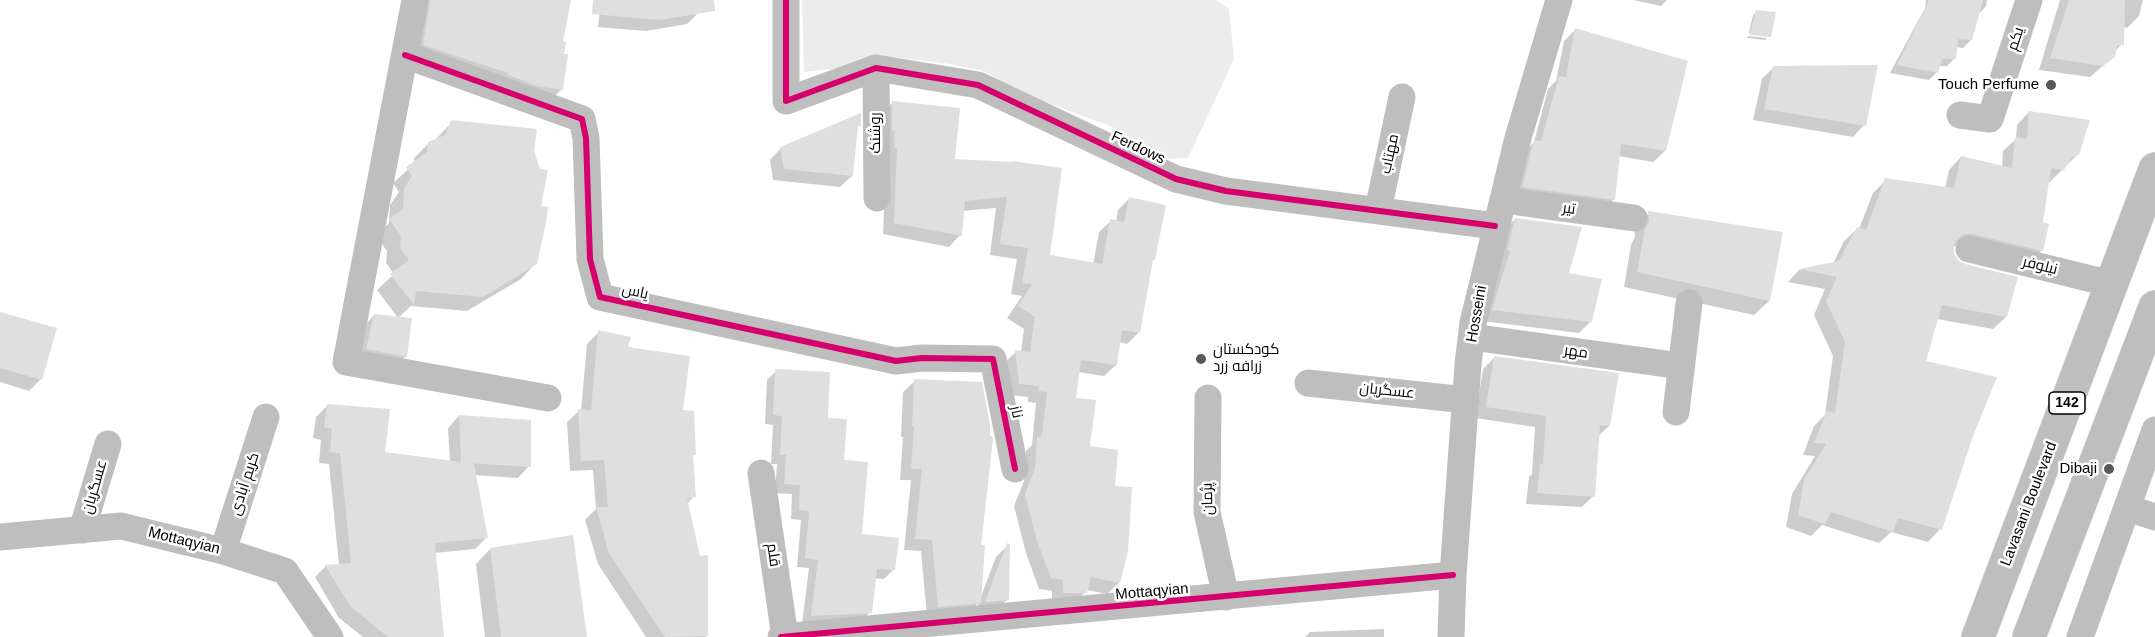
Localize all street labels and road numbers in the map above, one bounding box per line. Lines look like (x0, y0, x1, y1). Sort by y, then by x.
street label: یکم (2004, 25, 2028, 53)
street label: روشنک (867, 112, 885, 154)
street label: Ferdows (1108, 128, 1168, 168)
street label: مهتاب (1377, 132, 1403, 176)
street label: تیر (1561, 199, 1577, 219)
street label: نیلوفر (2021, 253, 2059, 279)
street label: یاس (620, 280, 650, 304)
street label: Hosseini (1463, 284, 1491, 344)
street label: مهر (1563, 341, 1589, 363)
street label: عسگریان (1359, 379, 1415, 403)
road number: 142 (2049, 392, 2085, 414)
street label: ناز (1006, 404, 1026, 420)
street label: Lavasani Boulevard (1997, 439, 2061, 569)
street label: کریم آبادی (226, 450, 264, 518)
street label: عسگریان (79, 458, 111, 516)
street label: پژمان (1198, 482, 1218, 516)
street label: Mottaqyian (146, 523, 222, 559)
street label: قلم (762, 542, 784, 568)
street label: Mottaqyian (1115, 580, 1189, 604)

